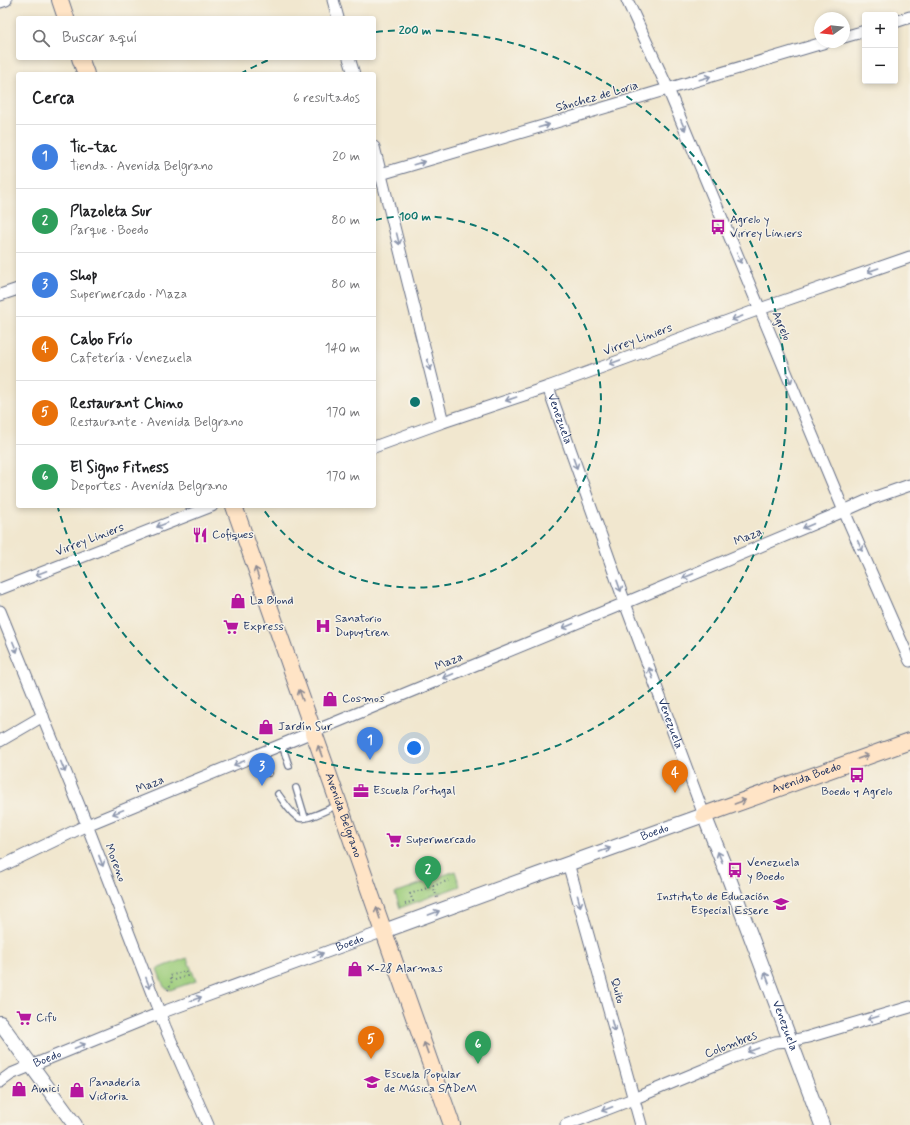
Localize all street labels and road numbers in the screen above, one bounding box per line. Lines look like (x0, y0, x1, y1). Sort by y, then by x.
street label: Sánchez de Loria (554, 78, 640, 116)
street label: Agrelo (768, 309, 794, 343)
street label: Virrey Liniers (601, 320, 675, 360)
street label: Venezuela (543, 392, 576, 447)
street label: Virrey Liniers (53, 520, 127, 560)
street label: Maza (732, 524, 765, 550)
street label: Maza (433, 649, 466, 675)
street label: Venezuela (653, 696, 687, 751)
street label: Avenida Boedo (770, 758, 844, 798)
street label: Avenida Belgrano (321, 771, 365, 860)
street label: Maza (134, 772, 167, 798)
street label: Boedo (638, 820, 671, 845)
street label: Moreno (100, 842, 130, 885)
street label: Boedo (334, 931, 367, 956)
street label: Quito (606, 976, 628, 1006)
street label: Venezuela (768, 998, 801, 1053)
street label: Colombres (702, 1028, 760, 1062)
street label: Boedo (31, 1046, 64, 1072)

